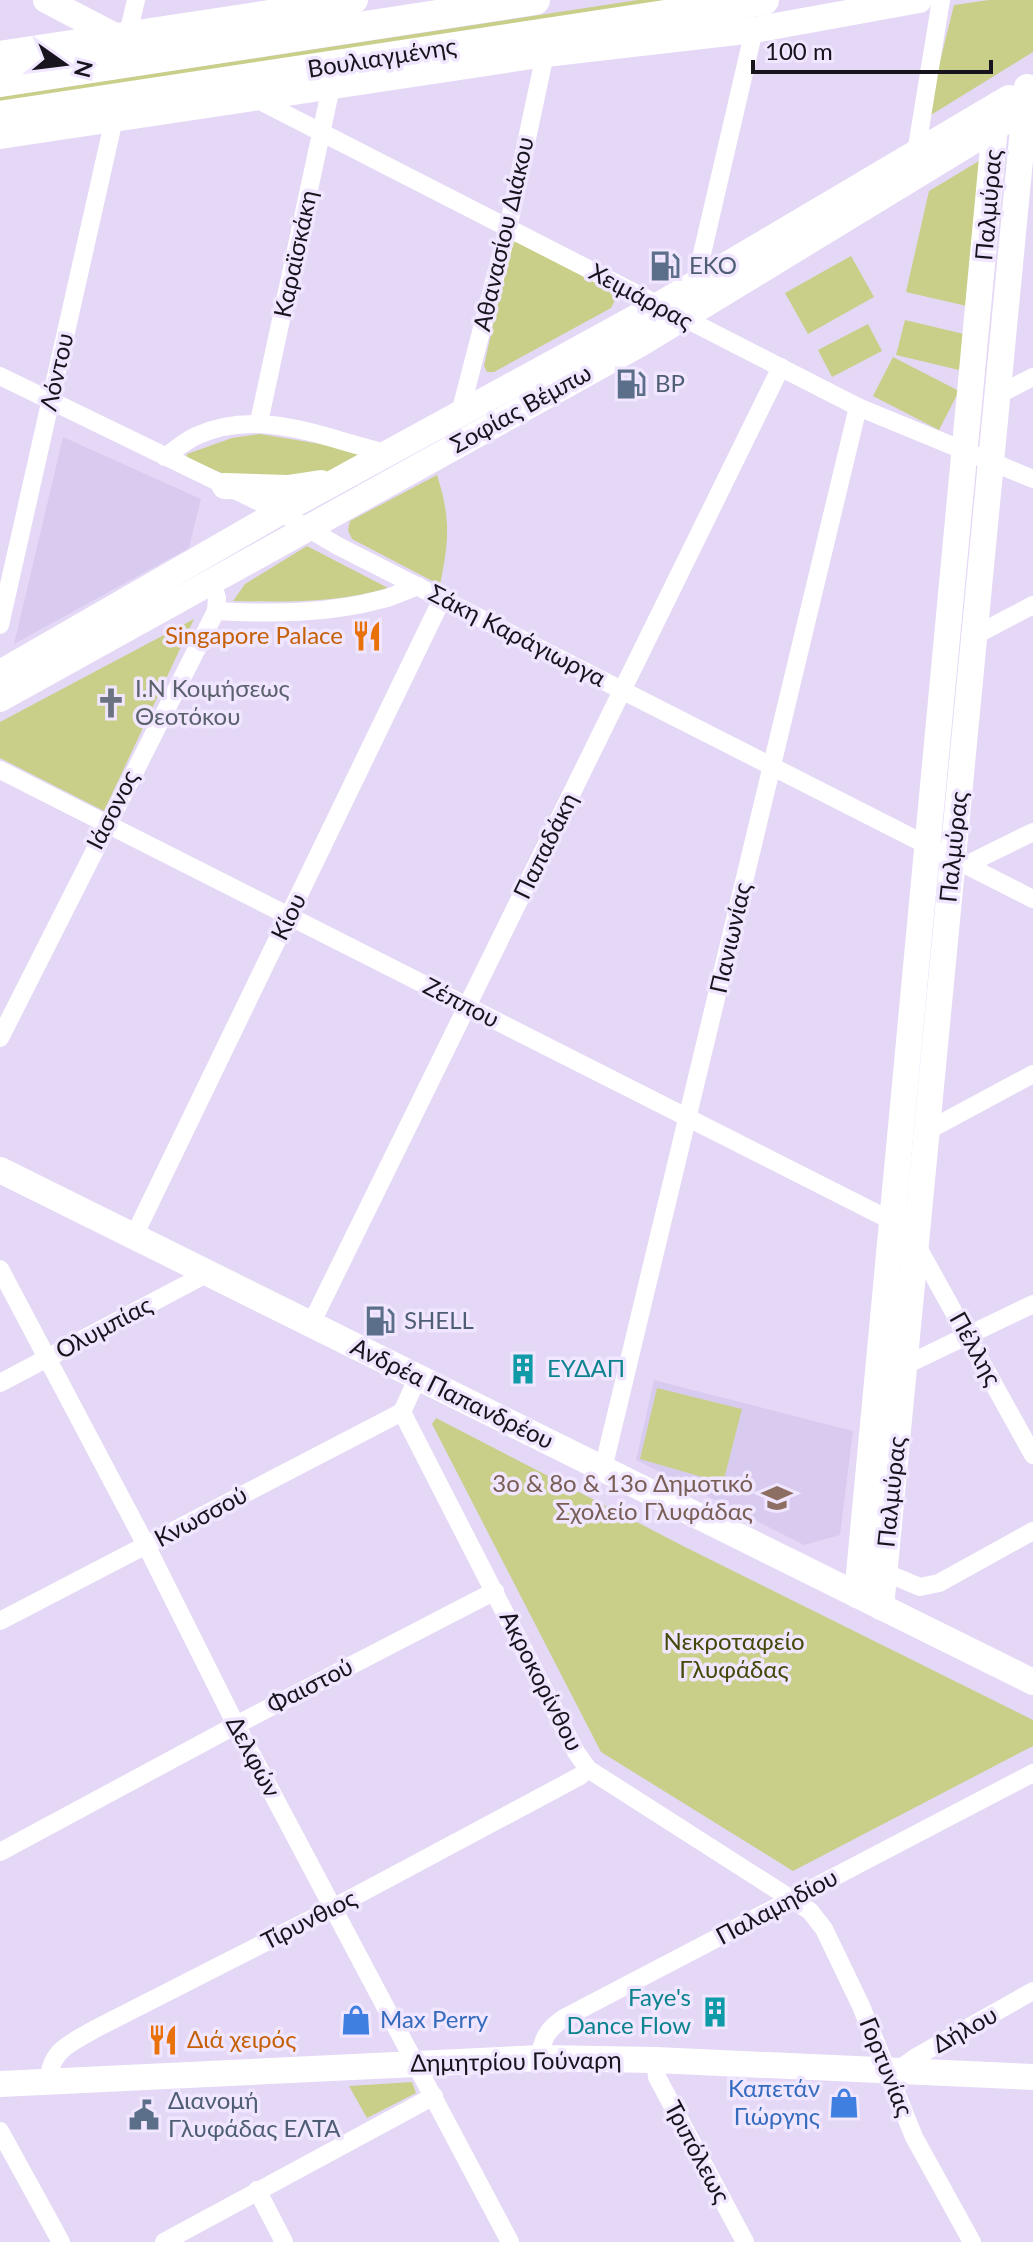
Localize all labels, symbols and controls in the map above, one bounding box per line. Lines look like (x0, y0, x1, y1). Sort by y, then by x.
north arrow (24, 24, 104, 104)
scale bar (753, 24, 991, 74)
street label: Βουλιαγμένης (305, 30, 458, 83)
text: 100 m (765, 36, 833, 65)
text: N (69, 57, 99, 80)
street label: Αθανασίου Διάκου (466, 134, 539, 334)
street label: Παλμύρας (968, 148, 1007, 262)
street label: Καραϊσκάκη (267, 187, 322, 320)
fuel station icon: EKO (648, 249, 682, 283)
place label: EKO (689, 250, 737, 279)
street label: Χειμάρρας (585, 256, 698, 335)
street label: Λόντου (33, 330, 79, 413)
street label: Σοφίας Βέμπω (445, 357, 596, 458)
fuel station icon: BP (614, 367, 648, 401)
place label: BP (655, 368, 685, 397)
street label: Σάκη Καράγιωργα (424, 577, 612, 692)
restaurant icon: Singapore Palace (350, 619, 384, 653)
place label: Singapore Palace (165, 620, 343, 649)
place label: Ι.Ν Κοιμήσεως Θεοτόκου (135, 673, 290, 730)
church icon: Ι.Ν Κοιμήσεως Θεοτόκου (94, 686, 128, 720)
street label: Ιάσονος (79, 765, 144, 854)
street label: Παπαδάκη (507, 788, 583, 903)
street label: Παλμύρας (932, 790, 973, 904)
street label: Πανιωνίας (703, 879, 756, 996)
street label: Κίου (264, 888, 311, 945)
street label: Ζέππου (419, 970, 504, 1033)
street label: Ολυμπίας (50, 1289, 156, 1364)
fuel station icon: SHELL (363, 1304, 397, 1338)
place label: SHELL (404, 1305, 474, 1334)
street label: Πέλλης (944, 1306, 1008, 1390)
street label: Ανδρέα Παπανδρέου (347, 1331, 559, 1454)
building icon: ΕΥΔΑΠ (506, 1352, 540, 1386)
place label: ΕΥΔΑΠ (547, 1353, 625, 1382)
street label: Παλμύρας (870, 1435, 911, 1549)
place label: 3ο & 8ο & 13ο Δημοτικό Σχολείο Γλυφάδας (492, 1468, 753, 1525)
street label: Κνωσσού (149, 1479, 252, 1552)
school or university icon: 3ο & 8ο & 13ο Δημοτικό Σχολείο Γλυφάδας (760, 1481, 794, 1515)
street label: Ακροκορίνθου (495, 1605, 590, 1755)
park label: Νεκροταφείο Γλυφάδας (663, 1626, 805, 1683)
street label: Φαιστού (262, 1651, 357, 1719)
street label: Δελφών (221, 1711, 288, 1802)
street label: Παλαμηδίου (710, 1861, 842, 1950)
street label: Τίρυνθιος (256, 1882, 361, 1955)
place label: Faye's Dance Flow (566, 1982, 691, 2039)
building icon: Faye's Dance Flow (698, 1995, 732, 2029)
street label: Δήλου (927, 1999, 1002, 2058)
shop icon: Max Perry (339, 2003, 373, 2037)
place label: Max Perry (380, 2004, 489, 2033)
street label: Γορτυνίας (854, 2013, 920, 2120)
restaurant icon: Διά χειρός (146, 2023, 180, 2057)
place label: Διά χειρός (187, 2024, 296, 2053)
street label: Δημητρίου Γούναρη (410, 2044, 622, 2077)
place label: Καπετάν Γιώργης (728, 2073, 820, 2130)
place label: Διανομή Γλυφάδας ΕΛΤΑ (168, 2085, 341, 2142)
shop icon: Καπετάν Γιώργης (827, 2086, 861, 2120)
street label: Τριπόλεως (659, 2095, 737, 2207)
public building icon: Διανομή Γλυφάδας ΕΛΤΑ (127, 2098, 161, 2132)

